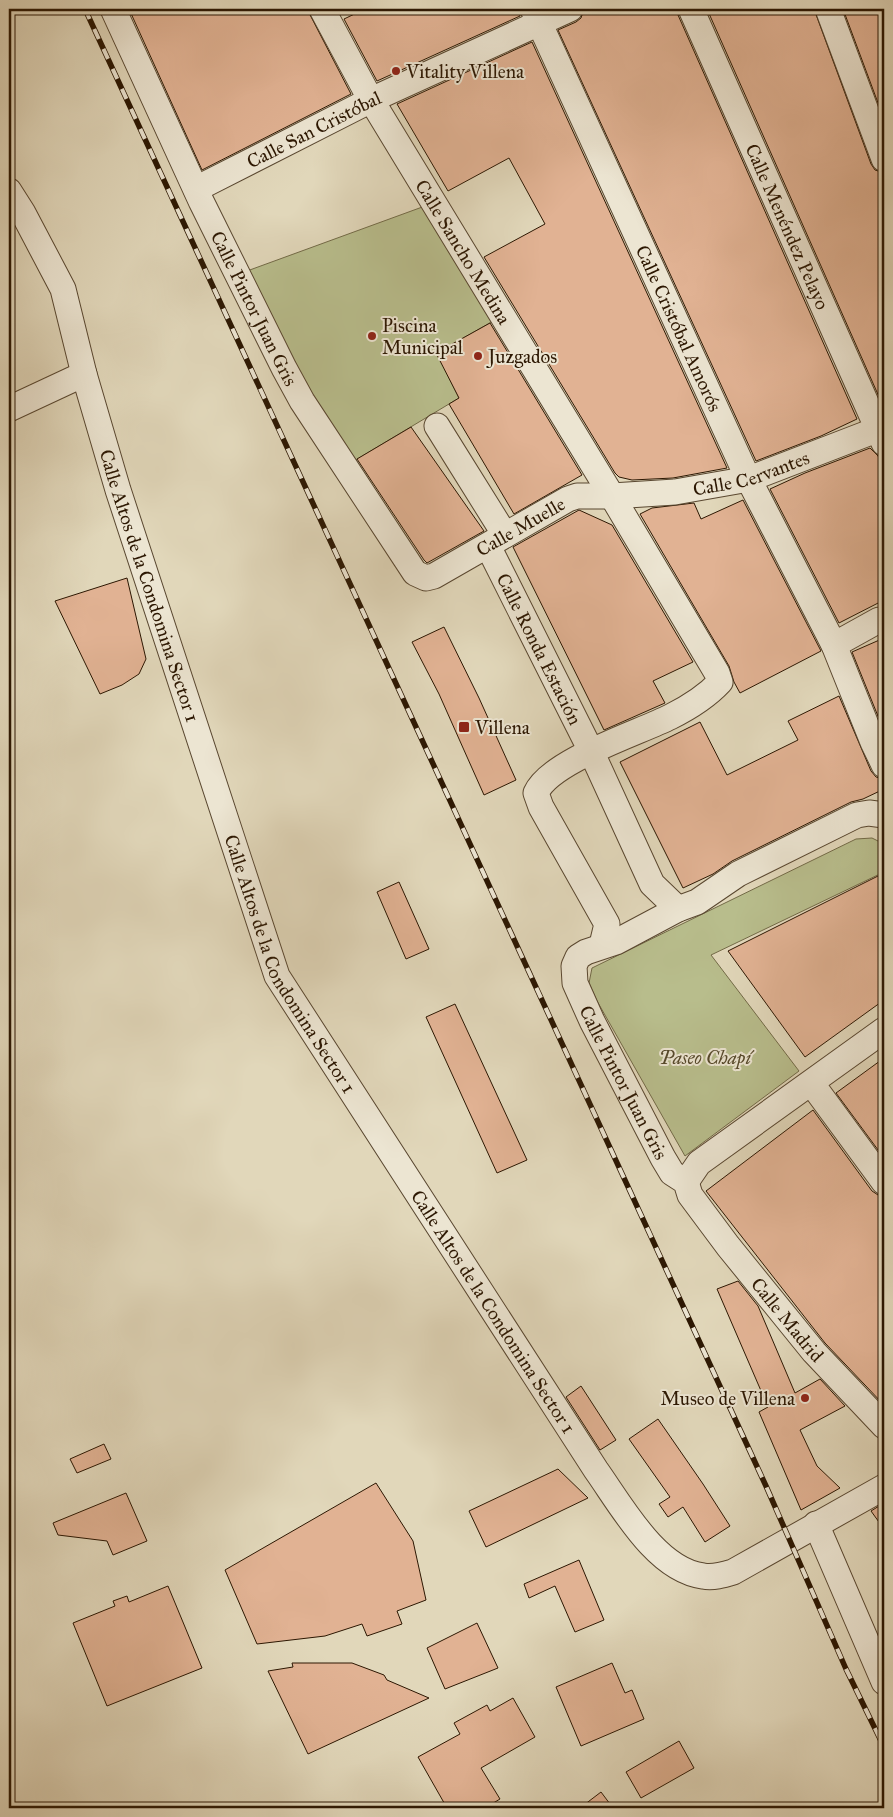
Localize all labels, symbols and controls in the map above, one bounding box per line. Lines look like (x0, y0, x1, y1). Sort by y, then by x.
place label: Vitality Villena (405, 60, 525, 83)
marker: Vitality Villena (390, 65, 402, 77)
street label: Calle San Cristóbal (243, 86, 385, 173)
street label: Calle Menéndez Pelayo (740, 140, 834, 313)
street label: Calle Sancho Medina (410, 175, 516, 329)
street label: Calle Pintor Juan Gris (206, 227, 302, 390)
street label: Calle Cristóbal Amorós (631, 242, 727, 415)
place label: Piscina Municipal (382, 314, 464, 359)
marker: Piscina Municipal (366, 330, 378, 342)
place label: Juzgados (486, 345, 557, 369)
marker: Juzgados (472, 350, 484, 362)
street label: Calle Cervantes (691, 446, 813, 501)
street label: Calle Altos de la Condomina Sector 1 (95, 447, 204, 725)
street label: Calle Muelle (472, 492, 569, 561)
street label: Calle Ronda Estación (492, 569, 587, 729)
place label: Villena (474, 716, 531, 739)
marker: Villena (457, 720, 471, 734)
street label: Calle Altos de la Condomina Sector 1 (219, 832, 360, 1097)
street label: Calle Pintor Juan Gris (575, 1002, 673, 1164)
park label: Paseo Chapí (659, 1046, 754, 1070)
street label: Calle Altos de la Condomina Sector 1 (406, 1186, 580, 1438)
street label: Calle Madrid (746, 1273, 829, 1367)
place label: Museo de Villena (660, 1387, 796, 1410)
marker: Museo de Villena (799, 1392, 811, 1404)

